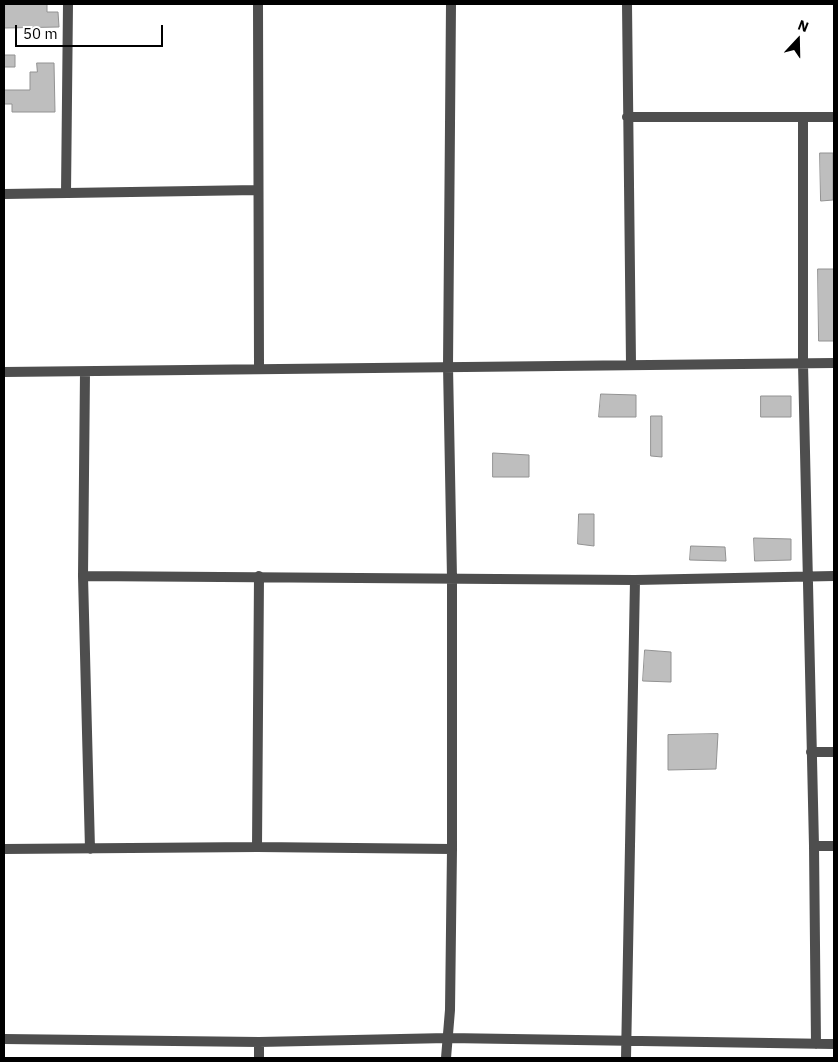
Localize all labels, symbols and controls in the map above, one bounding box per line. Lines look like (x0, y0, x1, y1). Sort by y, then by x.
scale bar (18, 15, 165, 47)
north arrow (773, 15, 823, 65)
text: N (795, 16, 811, 36)
text: 50 m (23, 24, 58, 43)

